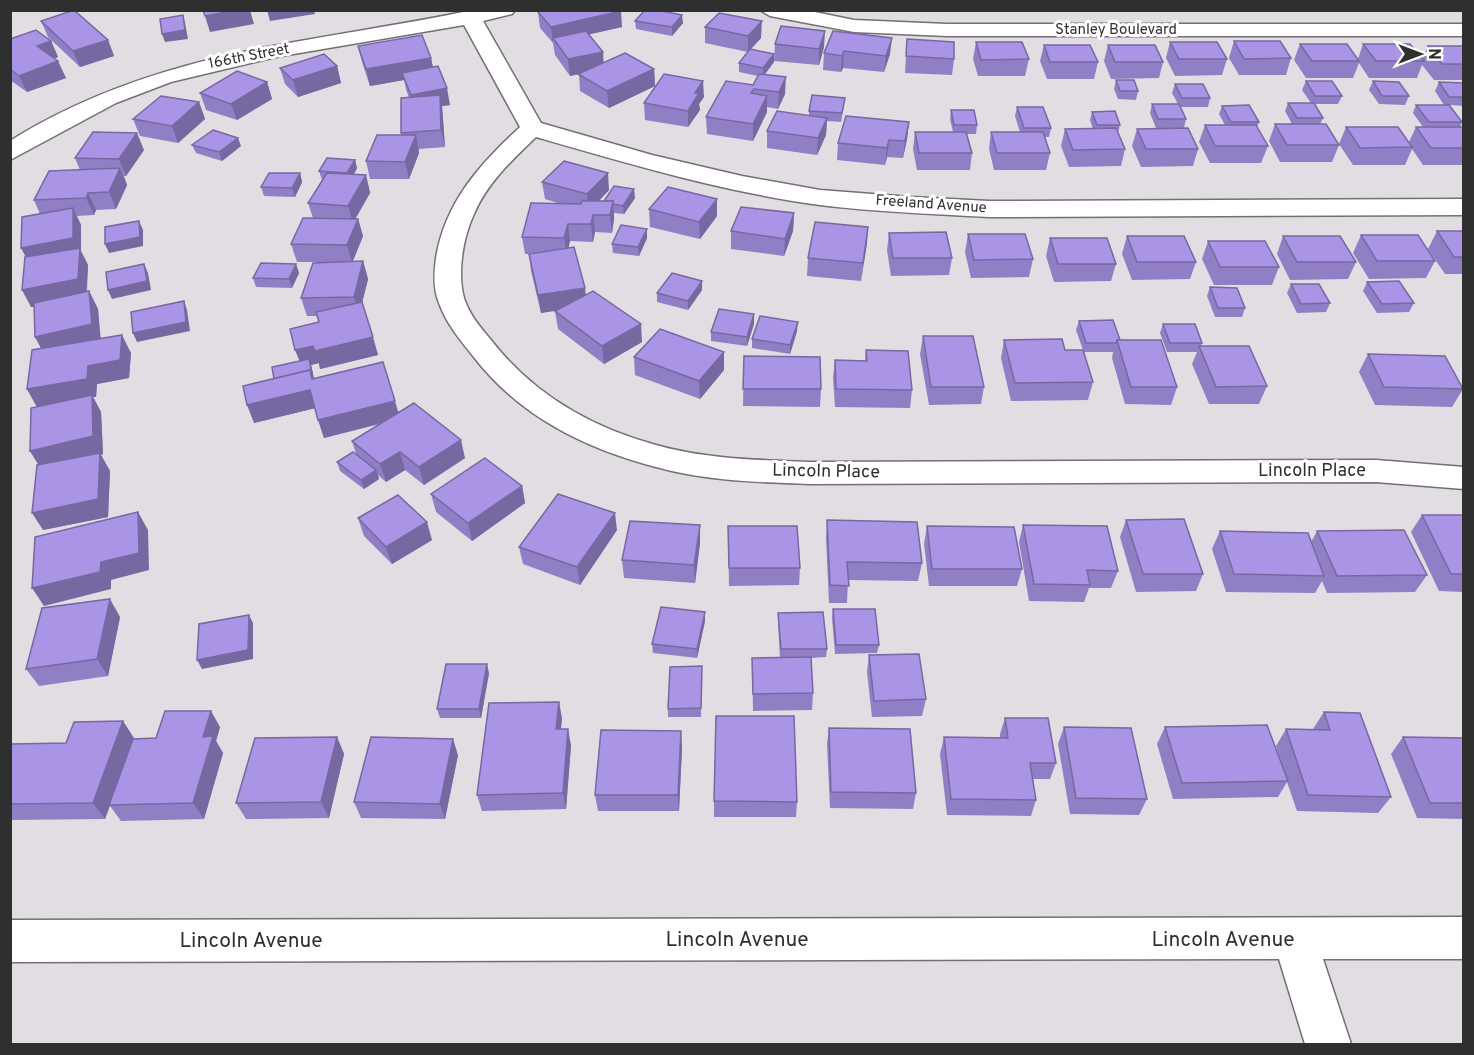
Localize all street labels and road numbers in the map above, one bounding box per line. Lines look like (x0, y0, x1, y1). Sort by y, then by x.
street label: Stanley Boulevard (1055, 21, 1177, 40)
street label: 166th Street (207, 40, 291, 74)
street label: Freeland Avenue (875, 192, 987, 218)
street label: Lincoln Place (772, 460, 880, 484)
street label: Lincoln Place (1258, 460, 1366, 483)
street label: Lincoln Avenue (665, 927, 809, 954)
street label: Lincoln Avenue (1151, 927, 1295, 954)
street label: Lincoln Avenue (179, 928, 323, 955)

